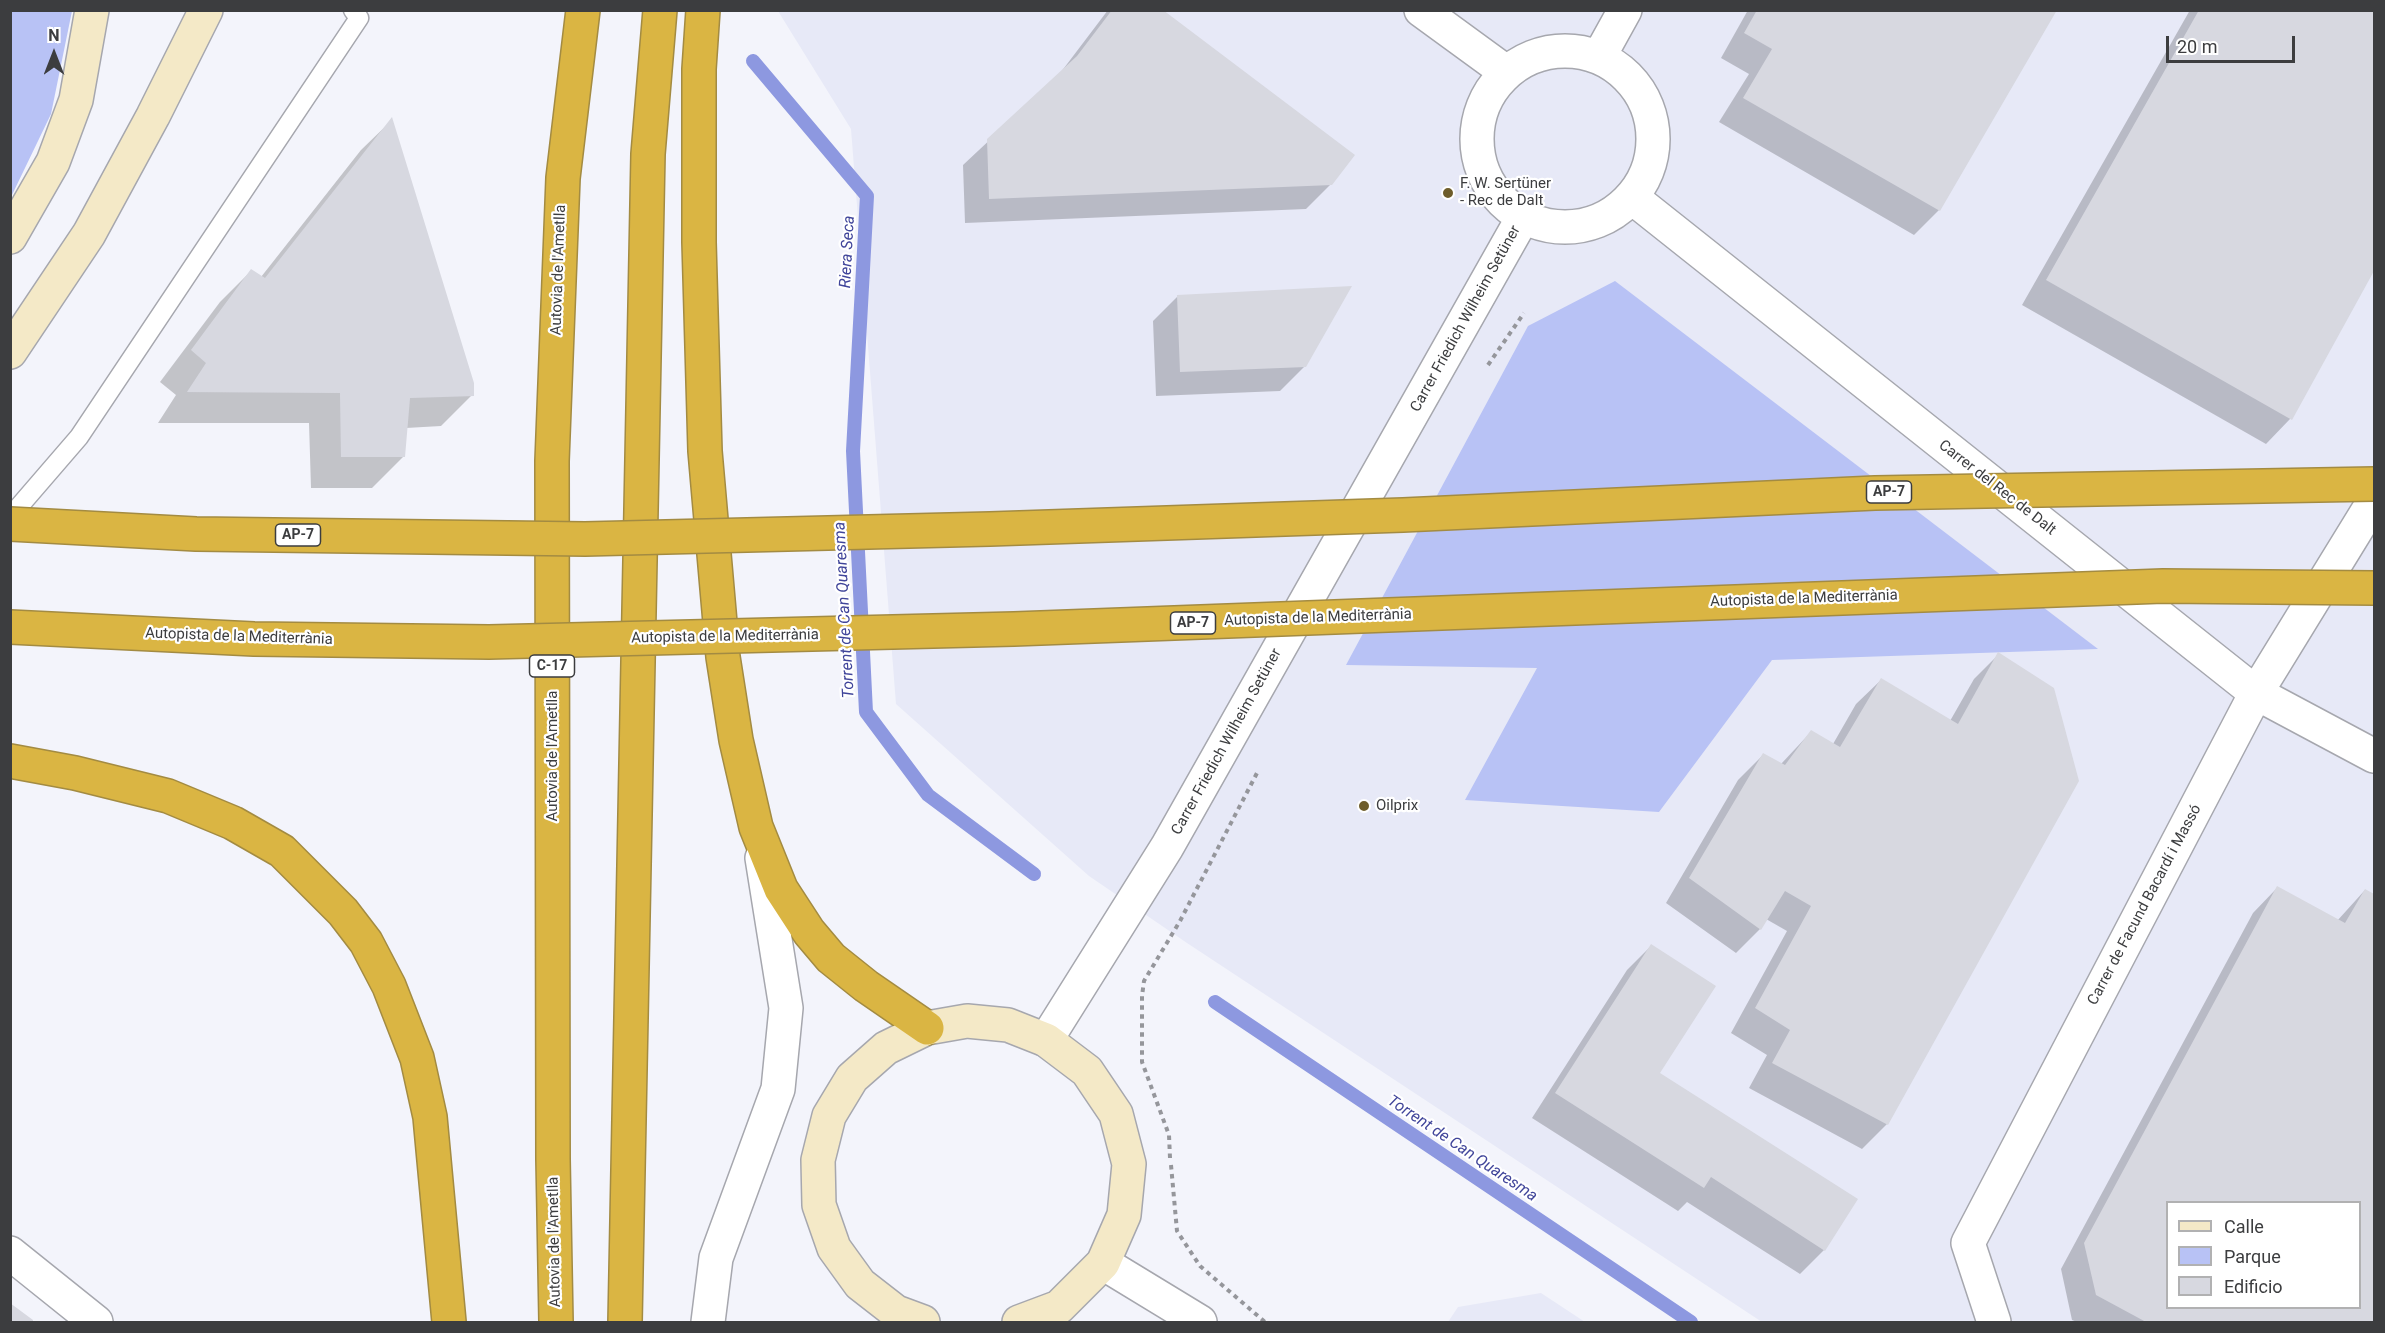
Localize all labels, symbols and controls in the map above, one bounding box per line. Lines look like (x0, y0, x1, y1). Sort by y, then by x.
north arrow (24, 24, 84, 84)
scale bar (2169, 24, 2298, 62)
text: N (48, 26, 60, 45)
text: 20 m (2177, 36, 2217, 57)
place label: F. W. Sertüner - Rec de Dalt (1460, 175, 1551, 210)
marker: F. W. Sertüner - Rec de Dalt (1441, 186, 1455, 200)
street label: Autovia de l'Ametlla (548, 204, 570, 336)
water label: Riera Seca (837, 215, 859, 289)
street label: Carrer Friedich Wilheim Setüner (1407, 223, 1525, 415)
street label: Carrer del Rec de Dalt (1935, 437, 2059, 539)
road number: AP-7 (1866, 481, 1912, 503)
water label: Torrent de Can Quaresma (831, 521, 859, 699)
road number: AP-7 (276, 524, 320, 546)
street label: Autopista de la Mediterrània (1710, 587, 1898, 611)
street label: Autopista de la Mediterrània (1224, 606, 1412, 630)
road number: AP-7 (1170, 612, 1216, 634)
street label: Autopista de la Mediterrània (145, 625, 333, 649)
street label: Autopista de la Mediterrània (631, 626, 819, 648)
street label: Carrer Friedich Wilheim Setüner (1168, 646, 1286, 838)
road number: C-17 (530, 655, 574, 677)
street label: Autovia de l'Ametlla (544, 691, 562, 821)
place label: Oilprix (1376, 797, 1418, 815)
marker: Oilprix (1357, 799, 1371, 813)
street label: Carrer de Facund Bacardí i Massó (2084, 802, 2206, 1008)
water label: Torrent de Can Quaresma (1383, 1092, 1541, 1206)
street label: Autovia de l'Ametlla (545, 1176, 565, 1308)
legend (2166, 1201, 2361, 1309)
text: Calle (2224, 1216, 2264, 1237)
text: Parque (2224, 1246, 2281, 1267)
text: Edificio (2224, 1276, 2283, 1297)

